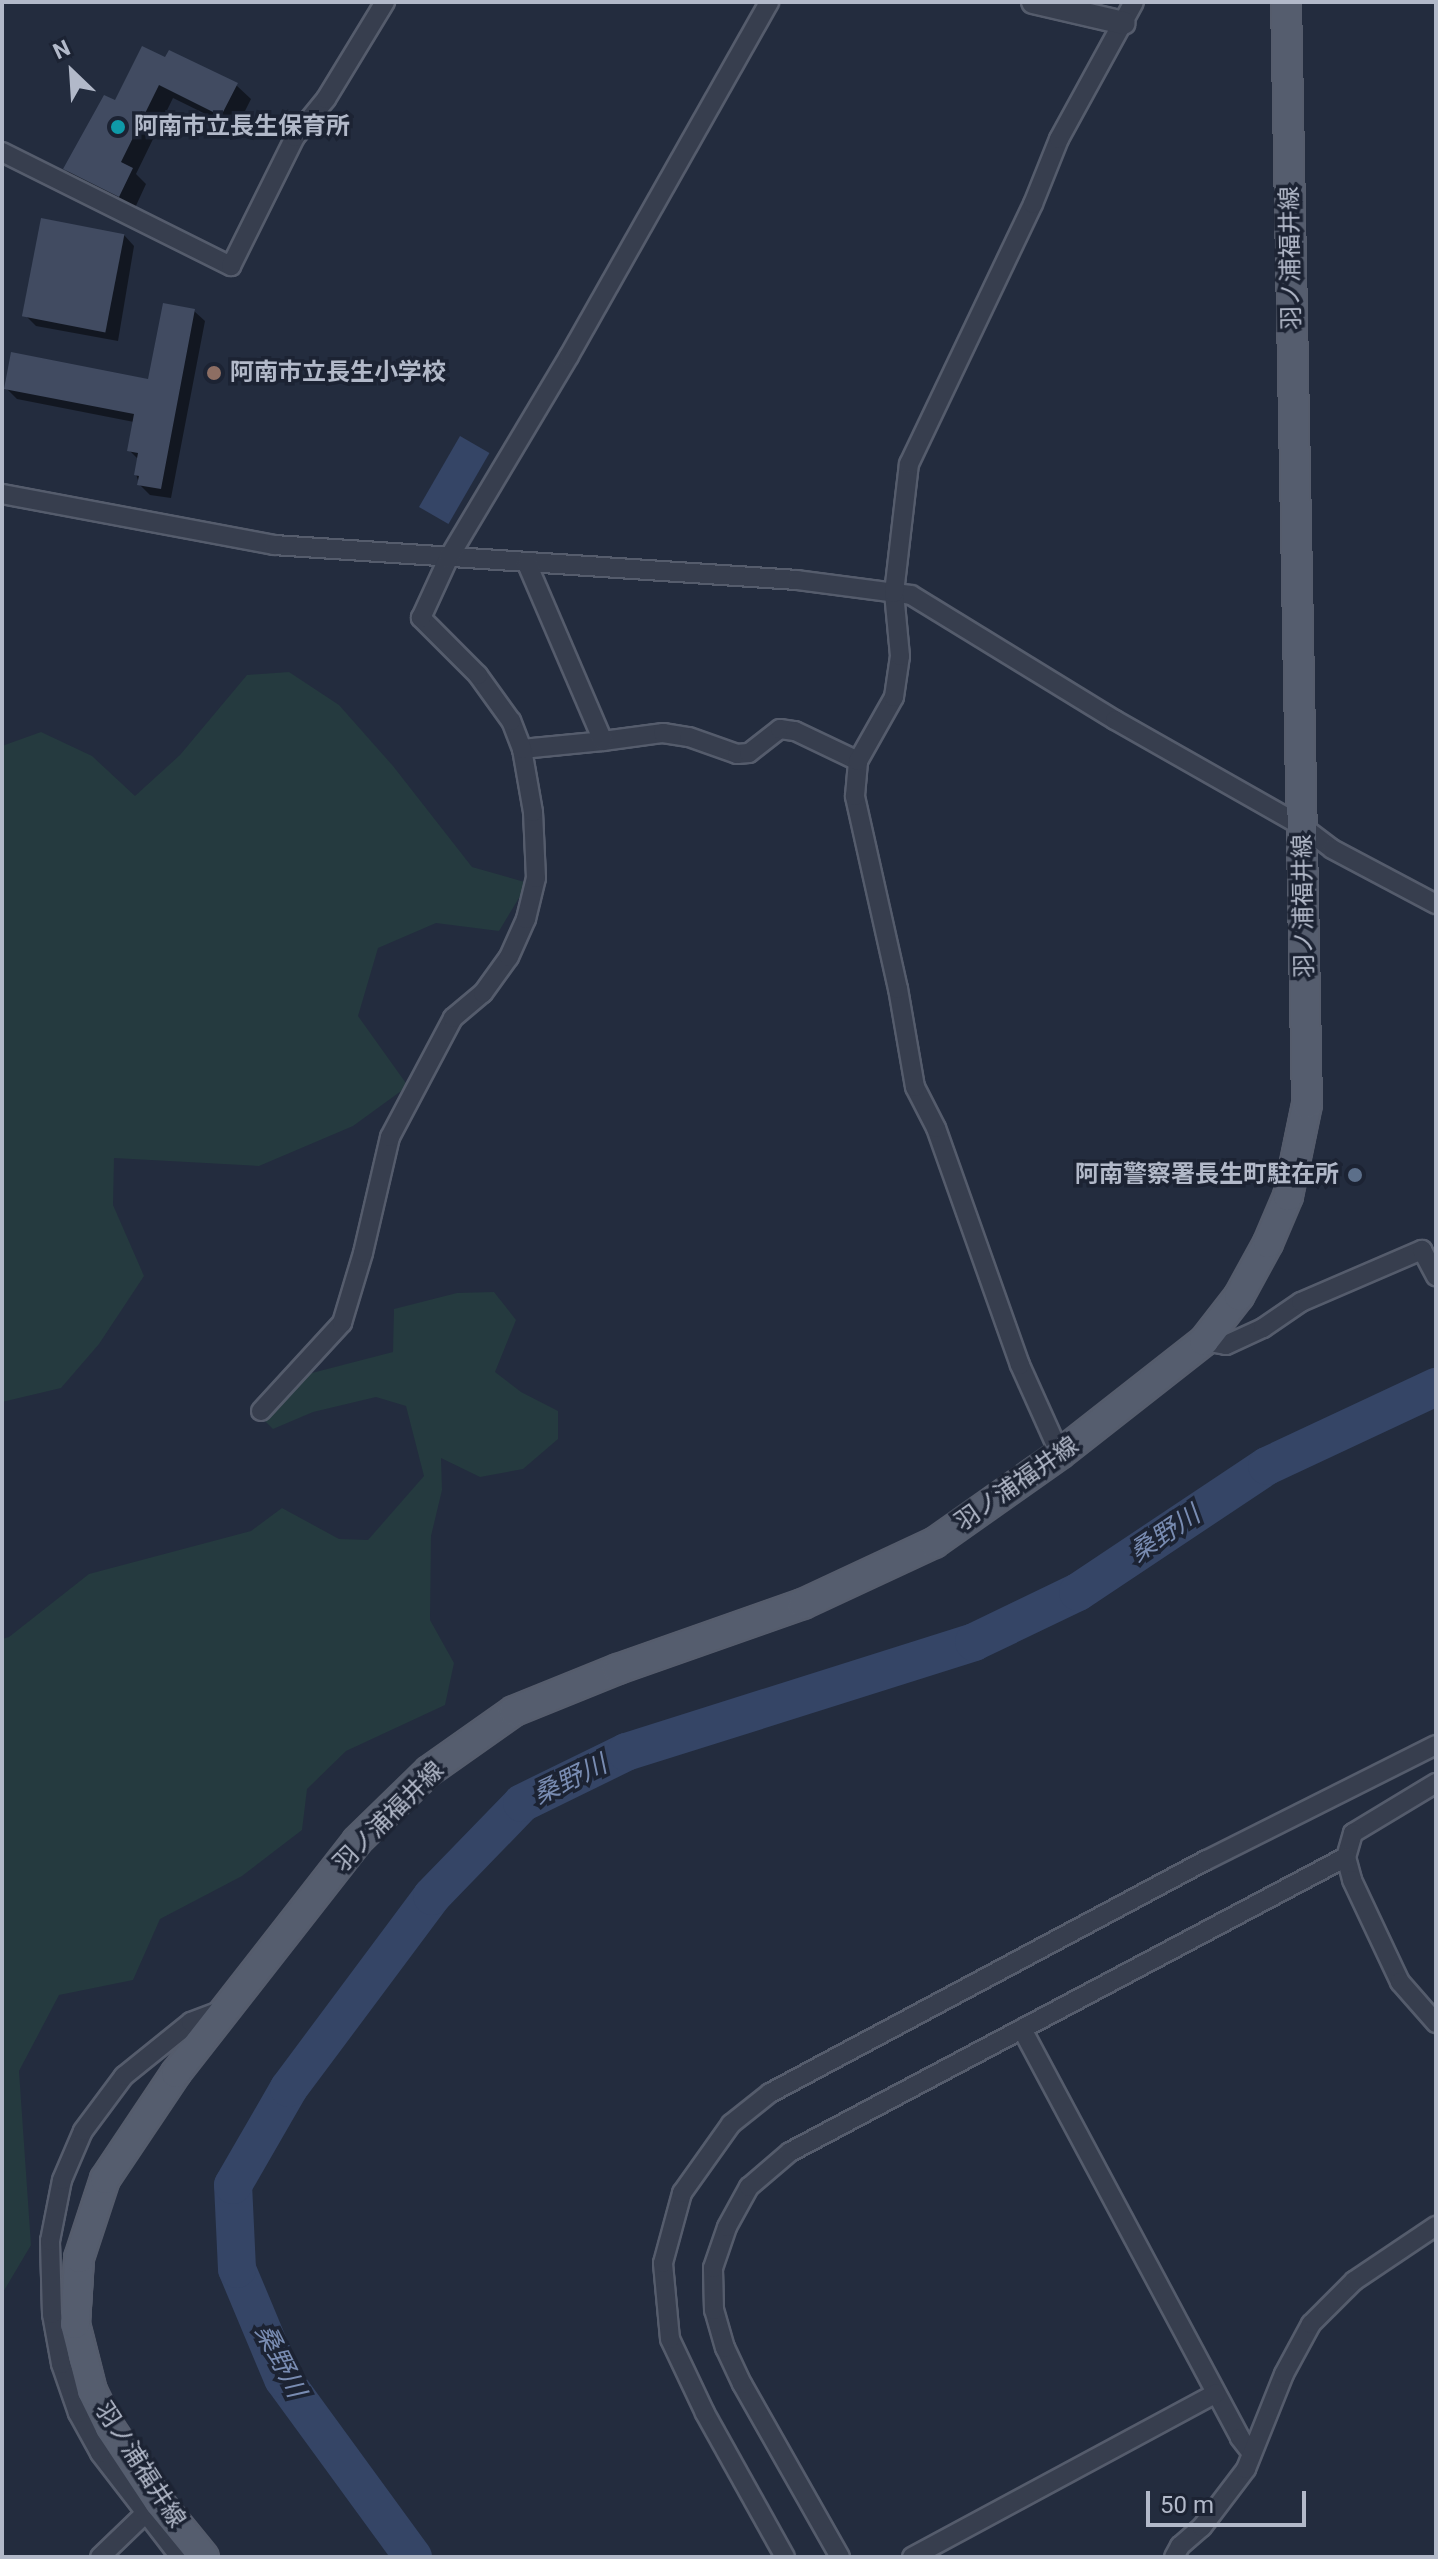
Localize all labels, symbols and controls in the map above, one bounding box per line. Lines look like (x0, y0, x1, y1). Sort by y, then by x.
north arrow (32, 32, 112, 112)
text: N (49, 35, 74, 64)
place label: 阿南市立長生保育所 (134, 113, 350, 141)
marker: 阿南市立長生保育所 (109, 118, 127, 136)
street label: 羽ノ浦福井線 (1275, 186, 1307, 330)
place label: 阿南市立長生小学校 (230, 359, 446, 387)
marker: 阿南市立長生小学校 (205, 364, 223, 382)
street label: 羽ノ浦福井線 (1288, 834, 1320, 978)
place label: 阿南警察署長生町駐在所 (1075, 1161, 1339, 1189)
marker: 阿南警察署長生町駐在所 (1346, 1166, 1364, 1184)
street label: 羽ノ浦福井線 (950, 1431, 1084, 1537)
water label: 桑野川 (1124, 1499, 1206, 1569)
water label: 桑野川 (528, 1749, 612, 1811)
street label: 羽ノ浦福井線 (328, 1756, 450, 1878)
water label: 桑野川 (248, 2319, 312, 2403)
street label: 羽ノ浦福井線 (89, 2397, 191, 2533)
scale bar (1150, 2475, 1310, 2525)
text: 50 m (1160, 2491, 1214, 2519)

